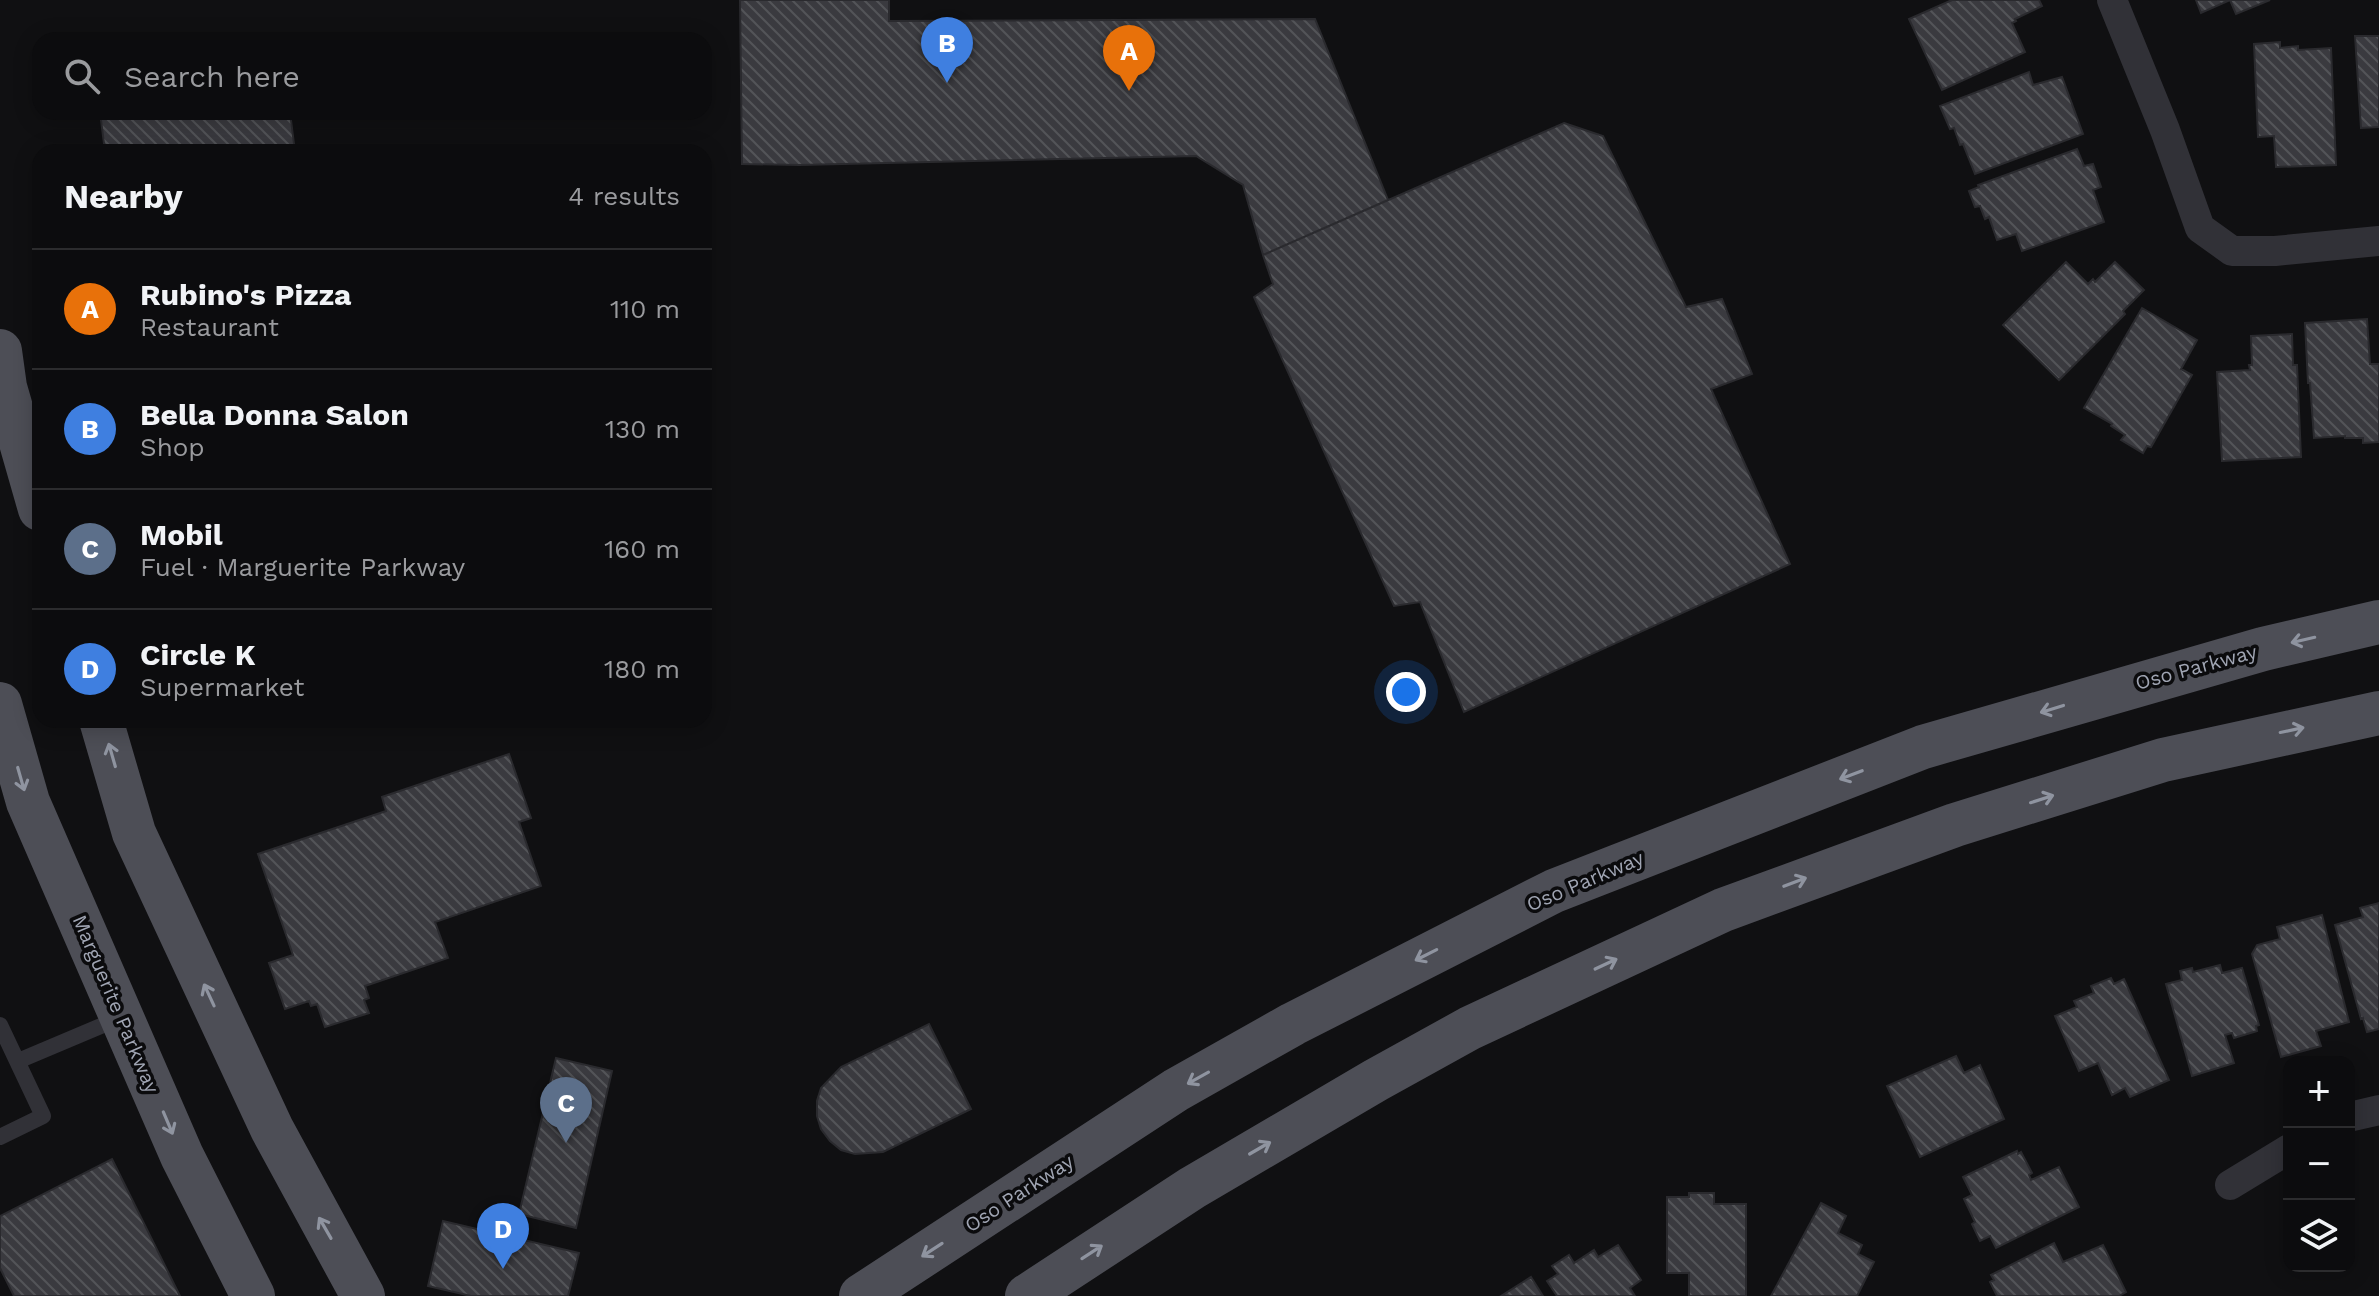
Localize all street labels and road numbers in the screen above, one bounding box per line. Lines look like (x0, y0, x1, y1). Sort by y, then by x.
street label: Oso Parkway (2133, 639, 2260, 695)
street label: Oso Parkway (1523, 845, 1648, 916)
street label: Marguerite Parkway (68, 911, 165, 1097)
street label: Oso Parkway (960, 1149, 1078, 1237)

